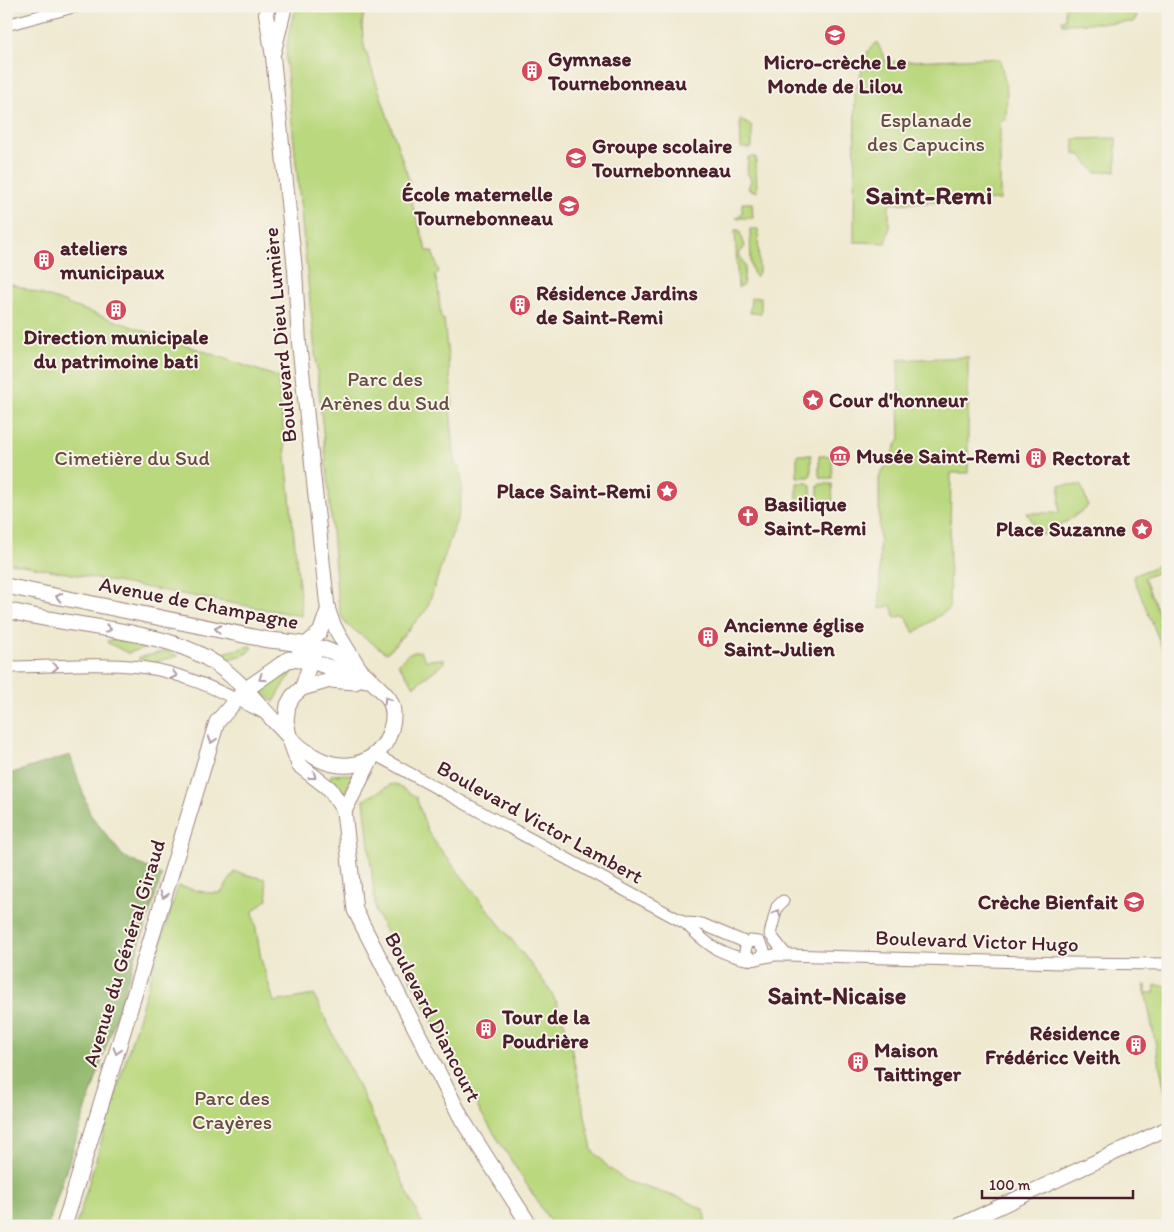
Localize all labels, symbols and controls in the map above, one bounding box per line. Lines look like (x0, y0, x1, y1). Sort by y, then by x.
school or university icon: Micro-crèche Le Monde de Lilou (823, 23, 847, 47)
place label: Gymnase Tournebonneau (547, 46, 687, 95)
place label: Micro-crèche Le Monde de Lilou (764, 49, 907, 98)
building icon: Gymnase Tournebonneau (520, 59, 544, 83)
park label: Esplanade des Capucins (867, 107, 985, 156)
place label: Groupe scolaire Tournebonneau (591, 133, 732, 182)
school or university icon: Groupe scolaire Tournebonneau (564, 146, 588, 170)
district label: Saint-Remi (866, 179, 992, 211)
place label: École maternelle Tournebonneau (402, 181, 553, 230)
school or university icon: École maternelle Tournebonneau (557, 194, 581, 218)
street label: Boulevard Dieu Lumière (258, 226, 301, 444)
place label: ateliers municipaux (59, 235, 165, 285)
building icon: ateliers municipaux (32, 248, 56, 272)
place label: Résidence Jardins de Saint-Remi (536, 280, 698, 329)
building icon: Résidence Jardins de Saint-Remi (508, 293, 532, 317)
building icon: Direction municipale du patrimoine bati (104, 298, 128, 322)
place label: Direction municipale du patrimoine bati (23, 324, 209, 374)
park label: Parc des Arènes du Sud (320, 366, 450, 415)
place label: Cour d'honneur (829, 387, 968, 412)
place icon: Cour d'honneur (801, 388, 825, 412)
place label: Musée Saint-Remi (856, 443, 1020, 468)
museum icon: Musée Saint-Remi (828, 444, 852, 468)
park label: Cimetière du Sud (54, 445, 210, 470)
place label: Rectorat (1052, 445, 1130, 470)
building icon: Rectorat (1024, 446, 1048, 470)
place label: Place Saint-Remi (496, 478, 651, 503)
place icon: Place Saint-Remi (655, 479, 679, 503)
place label: Basilique Saint-Remi (764, 491, 866, 540)
church icon: Basilique Saint-Remi (736, 504, 760, 528)
place label: Place Suzanne (996, 516, 1126, 541)
place icon: Place Suzanne (1130, 517, 1154, 541)
street label: Avenue de Champagne (97, 571, 301, 634)
one-way arrow (55, 592, 64, 603)
place label: Ancienne église Saint-Julien (723, 612, 864, 661)
one-way arrow (103, 623, 112, 634)
one-way arrow (214, 625, 223, 635)
building icon: Ancienne église Saint-Julien (696, 625, 720, 649)
one-way arrow (51, 661, 59, 672)
one-way arrow (170, 669, 179, 680)
one-way arrow (259, 673, 268, 681)
one-way arrow (384, 697, 394, 706)
one-way arrow (207, 735, 217, 744)
street label: Boulevard Victor Lambert (433, 754, 648, 889)
one-way arrow (307, 770, 316, 778)
street label: Avenue du Général Giraud (77, 836, 170, 1069)
place label: Crèche Bienfait (978, 889, 1118, 914)
school or university icon: Crèche Bienfait (1122, 890, 1146, 914)
one-way arrow (160, 891, 170, 899)
one-way arrow (771, 909, 781, 917)
street label: Boulevard Victor Hugo (875, 924, 1079, 957)
street label: Boulevard Diancourt (380, 928, 487, 1106)
district label: Saint-Nicaise (768, 981, 906, 1010)
place label: Tour de la Poudrière (501, 1004, 591, 1053)
building icon: Tour de la Poudrière (474, 1017, 498, 1041)
place label: Résidence Frédéricc Veith (985, 1020, 1121, 1069)
building icon: Résidence Frédéricc Veith (1124, 1033, 1148, 1057)
place label: Maison Taittinger (873, 1037, 962, 1087)
one-way arrow (112, 1046, 122, 1054)
building icon: Maison Taittinger (846, 1050, 870, 1074)
park label: Parc des Crayères (192, 1085, 272, 1134)
scale bar (982, 1167, 1133, 1199)
text: 100 m (989, 1176, 1031, 1194)

